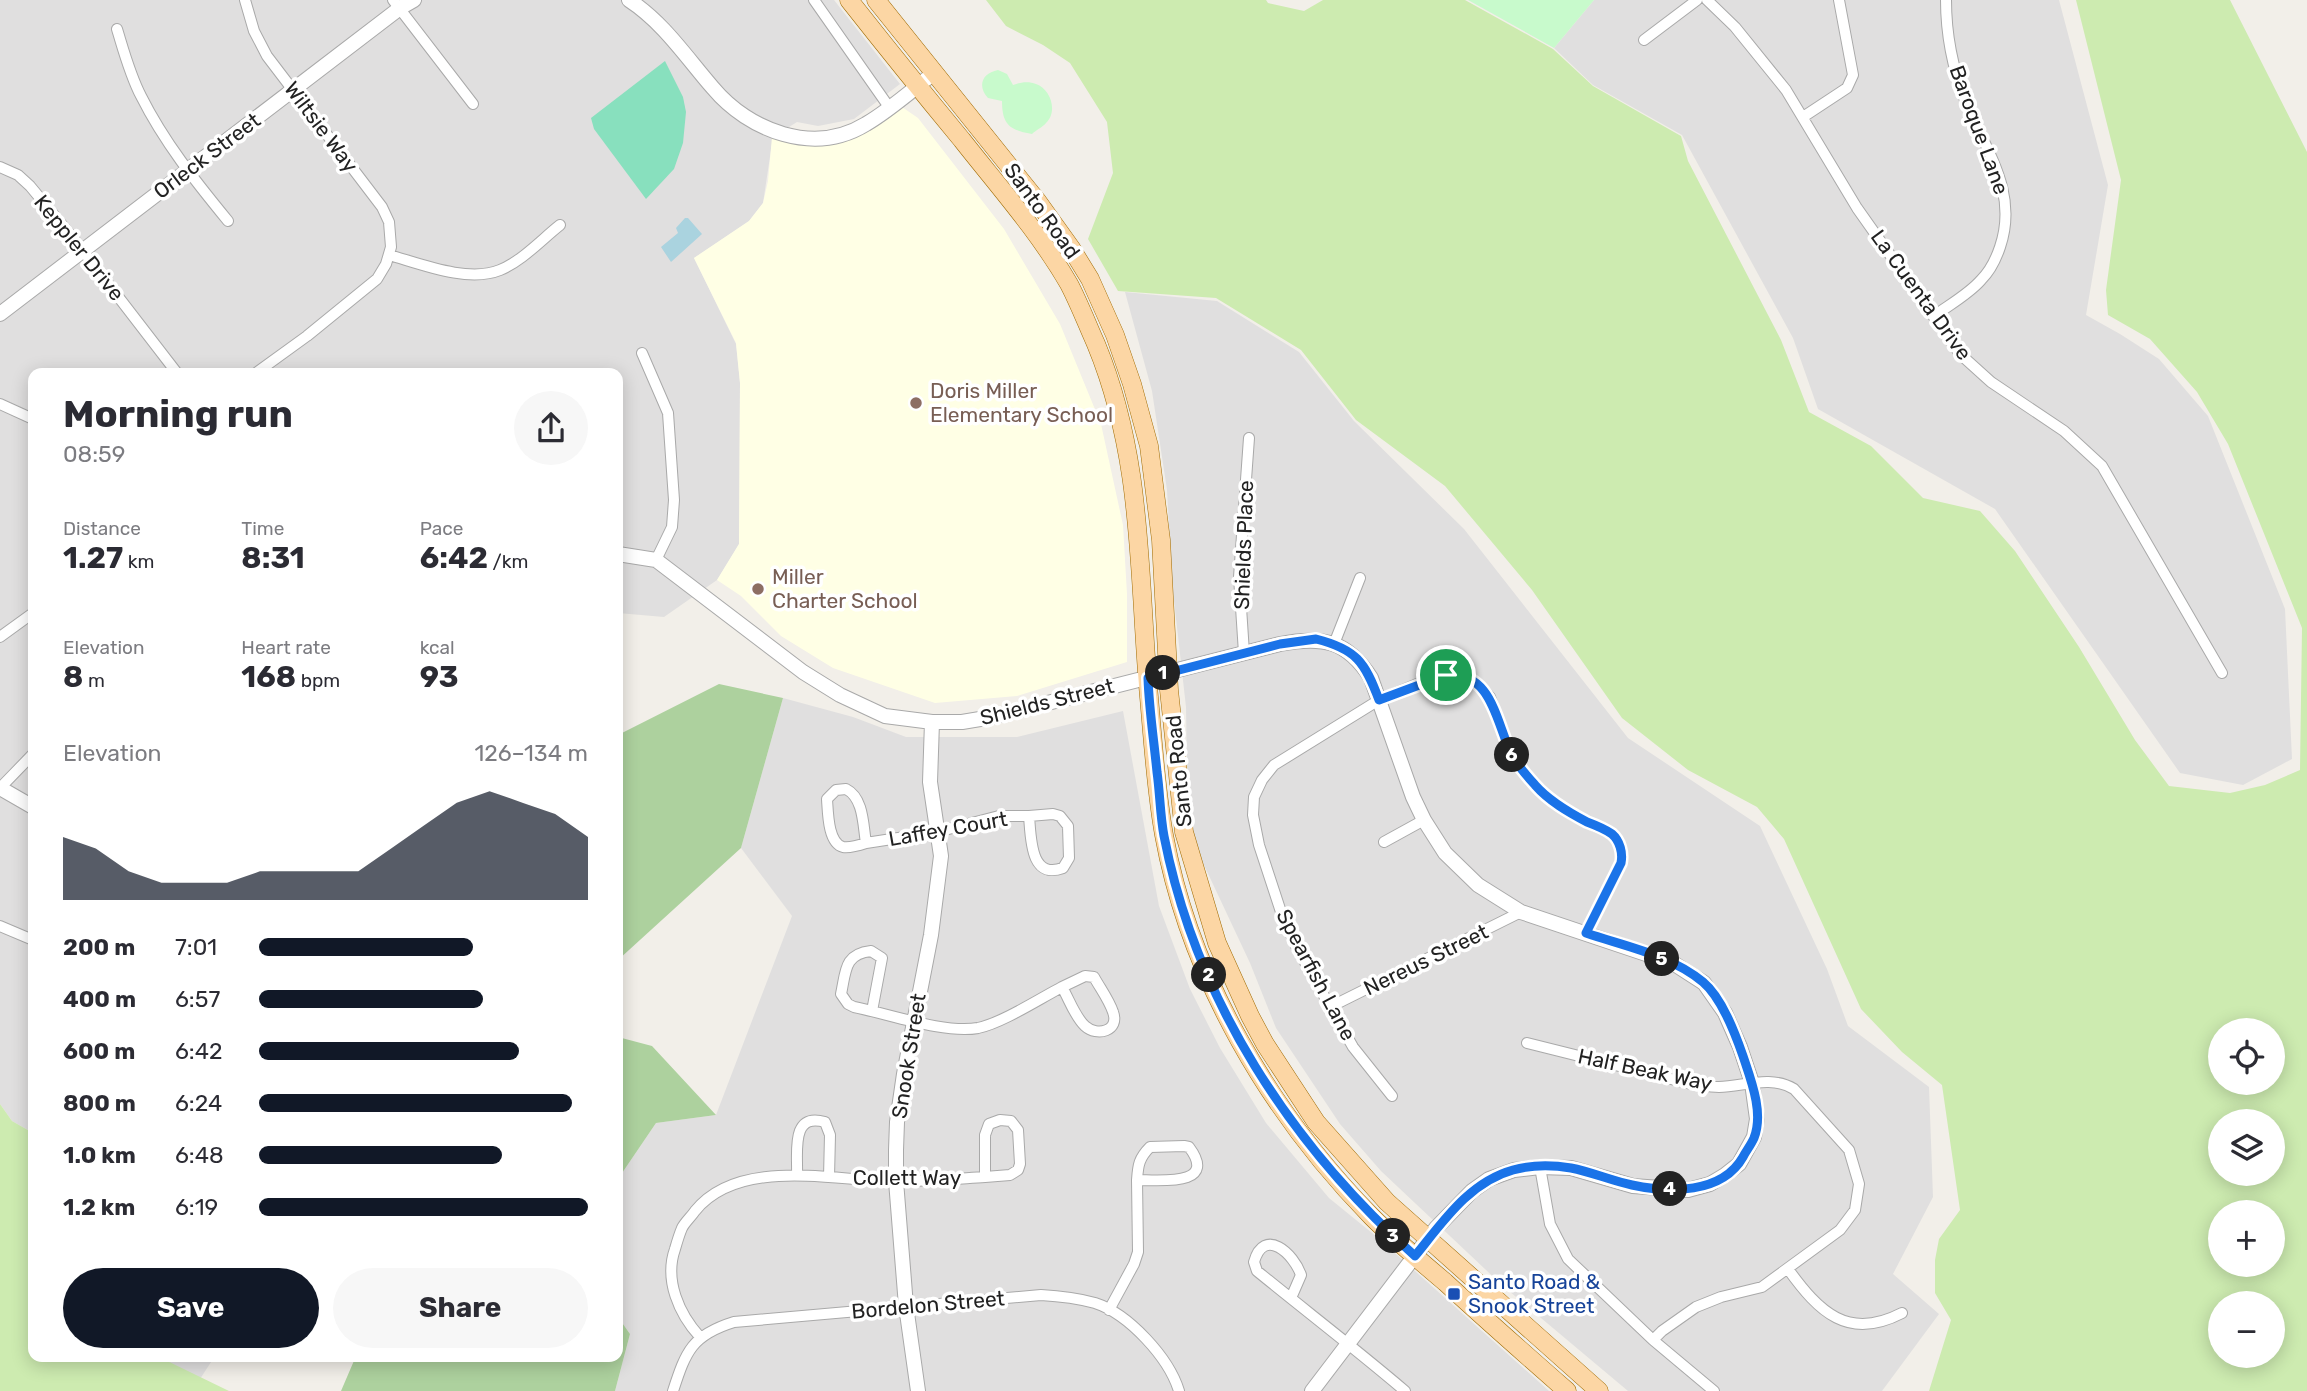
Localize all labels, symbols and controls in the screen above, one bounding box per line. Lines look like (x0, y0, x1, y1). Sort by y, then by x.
street label: Baroque Lane (1945, 62, 2014, 198)
street label: Wiltsie Way (279, 76, 364, 177)
street label: Orleck Street (148, 107, 265, 204)
street label: Santo Road (999, 158, 1086, 264)
street label: Keppler Drive (29, 190, 130, 306)
street label: La Cuenta Drive (1866, 225, 1977, 365)
place label: Doris Miller Elementary School (930, 378, 1113, 427)
text: Morning run (63, 391, 293, 437)
button: share (514, 391, 588, 465)
marker: Doris Miller Elementary School (908, 395, 924, 411)
text: 08:59 (63, 440, 125, 468)
street label: Shields Place (1229, 480, 1258, 610)
text: Distance (63, 517, 141, 540)
text: Time (241, 517, 284, 540)
text: Pace (420, 517, 463, 540)
text: 1.27 (63, 540, 123, 576)
text: 8:31 (241, 540, 305, 576)
text: 6:42 (420, 540, 488, 576)
text: km (123, 550, 154, 573)
text: /km (488, 550, 528, 573)
place label: Miller Charter School (772, 564, 918, 613)
marker: Miller Charter School (750, 581, 766, 597)
text: Elevation (63, 636, 144, 659)
text: Heart rate (241, 636, 331, 659)
text: kcal (420, 636, 455, 659)
pin (1416, 645, 1476, 705)
pin: 1 (1146, 656, 1180, 690)
icon: arrive (1427, 656, 1465, 694)
text: 8 (63, 659, 83, 695)
text: 168 (241, 659, 296, 695)
text: 93 (420, 659, 458, 695)
text: 1 (1158, 661, 1167, 684)
text: m (83, 669, 105, 692)
text: bpm (296, 669, 340, 692)
street label: Shields Street (977, 673, 1116, 730)
street label: Santo Road (1160, 714, 1197, 828)
pin: 6 (1494, 738, 1530, 772)
text: Elevation (63, 739, 162, 767)
text: 126–134 m (474, 739, 588, 767)
text: 6 (1505, 743, 1518, 766)
street label: Laffey Court (887, 806, 1009, 851)
street label: Spearfish Lane (1271, 905, 1362, 1045)
street label: Nereus Street (1360, 919, 1492, 1000)
text: 200 m (63, 933, 135, 961)
text: 7:01 (175, 933, 217, 961)
pin: 5 (1644, 942, 1680, 976)
text: 5 (1655, 947, 1668, 970)
pin: 2 (1192, 958, 1226, 992)
text: 2 (1202, 963, 1215, 986)
text: 400 m (63, 985, 136, 1013)
text: 6:57 (175, 985, 220, 1013)
street label: Snook Street (886, 992, 931, 1120)
map controls (2208, 1018, 2285, 1368)
button: locate (2208, 1018, 2285, 1095)
text: 600 m (63, 1037, 135, 1065)
text: 6:42 (175, 1037, 223, 1065)
street label: Half Beak Way (1576, 1043, 1715, 1096)
text: 800 m (63, 1089, 136, 1117)
text: 6:24 (175, 1089, 222, 1117)
button: layers (2208, 1109, 2285, 1186)
text: 1.0 km (63, 1141, 136, 1169)
text: 6:48 (175, 1141, 224, 1169)
street label: Collett Way (853, 1165, 962, 1190)
pin: 4 (1652, 1172, 1688, 1206)
text: 4 (1663, 1177, 1676, 1200)
text: 1.2 km (63, 1193, 135, 1221)
text: 6:19 (175, 1193, 218, 1221)
button: + (2208, 1200, 2285, 1277)
pin: 3 (1376, 1218, 1410, 1254)
text: 3 (1386, 1224, 1399, 1247)
button: Save (63, 1268, 319, 1348)
button: Share (333, 1268, 588, 1348)
place label: Santo Road & Snook Street (1468, 1269, 1601, 1318)
street label: Bordelon Street (850, 1285, 1006, 1324)
marker: Santo Road & Snook Street (1446, 1286, 1462, 1302)
button: − (2208, 1291, 2285, 1368)

